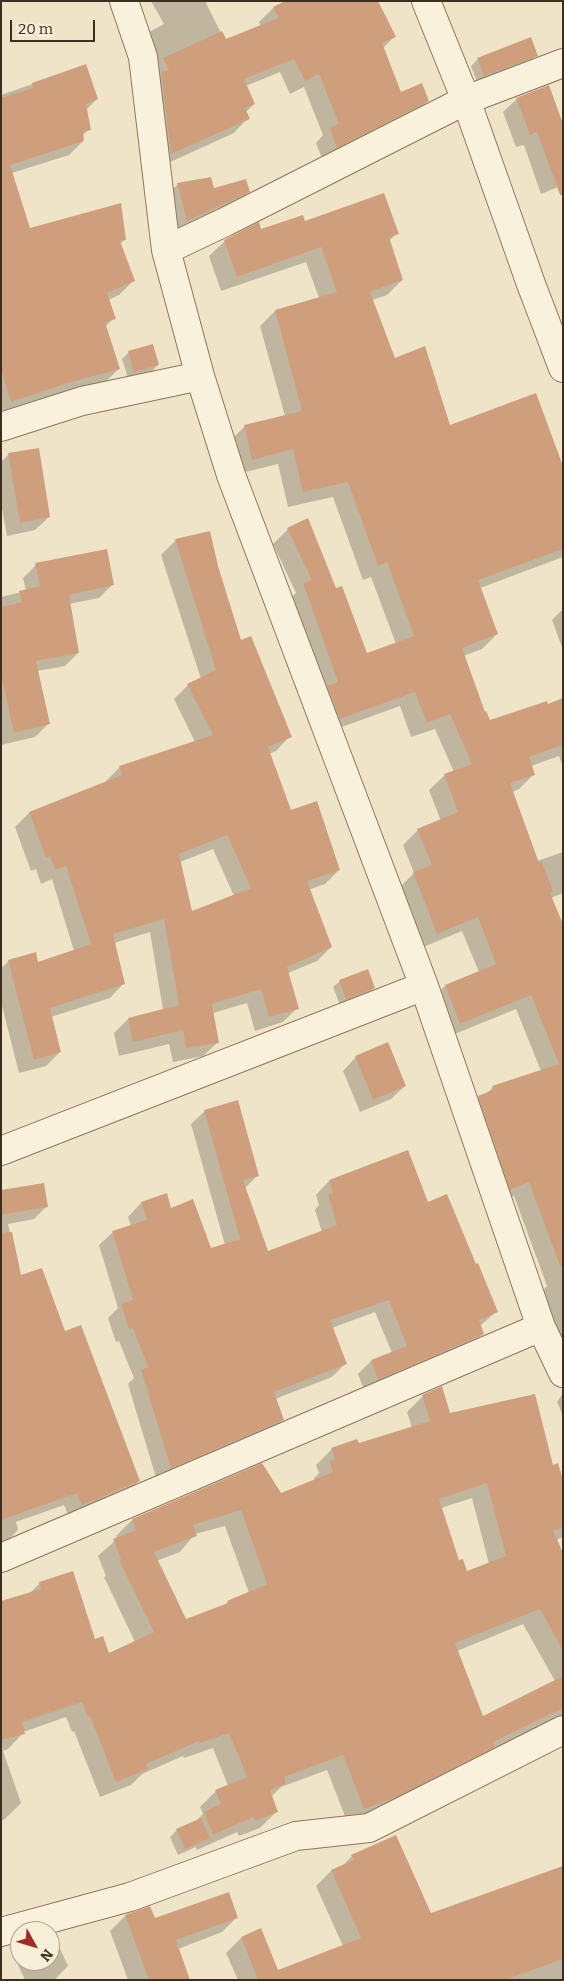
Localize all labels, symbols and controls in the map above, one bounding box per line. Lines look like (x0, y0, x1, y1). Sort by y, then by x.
scale bar (12, 10, 98, 42)
text: 20 m (18, 20, 53, 38)
north arrow (10, 1921, 60, 1971)
text: N (36, 1946, 56, 1965)

